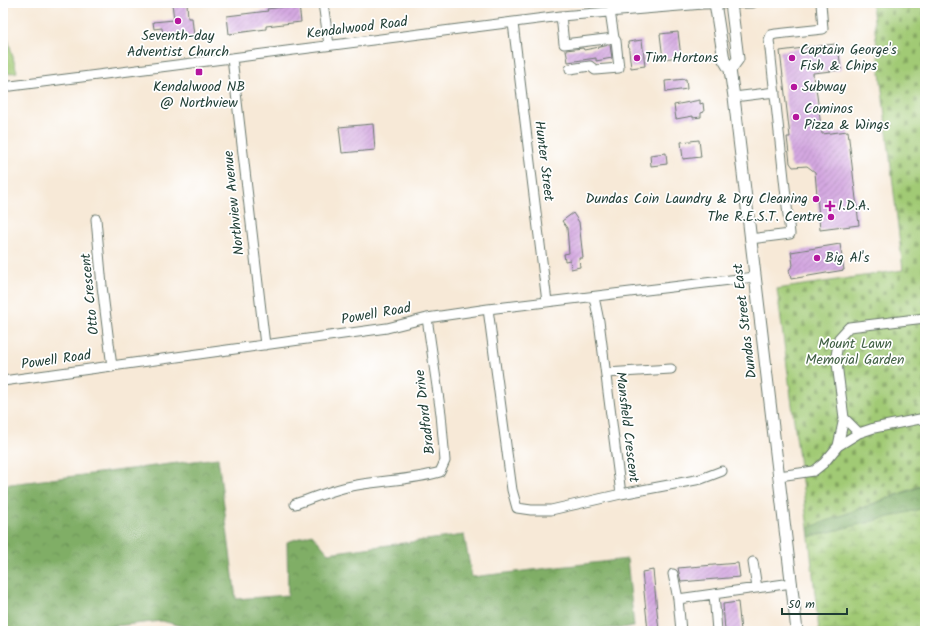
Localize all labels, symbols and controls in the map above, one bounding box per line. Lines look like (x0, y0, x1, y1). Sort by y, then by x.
street label: Kendalwood Road (305, 11, 410, 45)
marker: Seventh-day Adventist Church (173, 16, 183, 26)
place label: Seventh-day Adventist Church (127, 25, 229, 63)
place label: Captain George's Fish & Chips (800, 39, 897, 77)
place label: Tim Hortons (645, 47, 718, 69)
marker: Tim Hortons (632, 53, 642, 63)
marker: Captain George's Fish & Chips (787, 53, 797, 63)
marker: Kendalwood NB @ Northview (194, 67, 204, 77)
place label: Kendalwood NB @ Northview (153, 76, 245, 114)
place label: Subway (802, 76, 847, 98)
marker: Subway (789, 82, 799, 92)
place label: Cominos Pizza & Wings (804, 98, 889, 136)
marker: Cominos Pizza & Wings (791, 112, 801, 122)
street label: Hunter Street (528, 119, 560, 203)
street label: Northview Avenue (217, 149, 250, 256)
place label: Dundas Coin Laundry & Dry Cleaning (585, 188, 808, 210)
marker: Dundas Coin Laundry & Dry Cleaning (811, 194, 821, 204)
place label: I.D.A. (838, 195, 870, 217)
marker: I.D.A. (825, 201, 835, 211)
place label: The R.E.S.T. Centre (707, 206, 824, 228)
marker: The R.E.S.T. Centre (826, 212, 836, 222)
place label: Big Al's (825, 247, 869, 269)
street label: Otto Crescent (75, 251, 105, 336)
marker: Big Al's (812, 253, 822, 263)
street label: Dundas Street East (727, 262, 763, 380)
street label: Powell Road (340, 297, 413, 331)
park label: Mount Lawn Memorial Garden (806, 333, 904, 371)
street label: Powell Road (20, 344, 93, 376)
street label: Bradford Drive (409, 368, 441, 456)
street label: Mansfield Crescent (609, 370, 645, 484)
scale bar (782, 590, 847, 616)
text: 50 m (788, 595, 815, 614)

